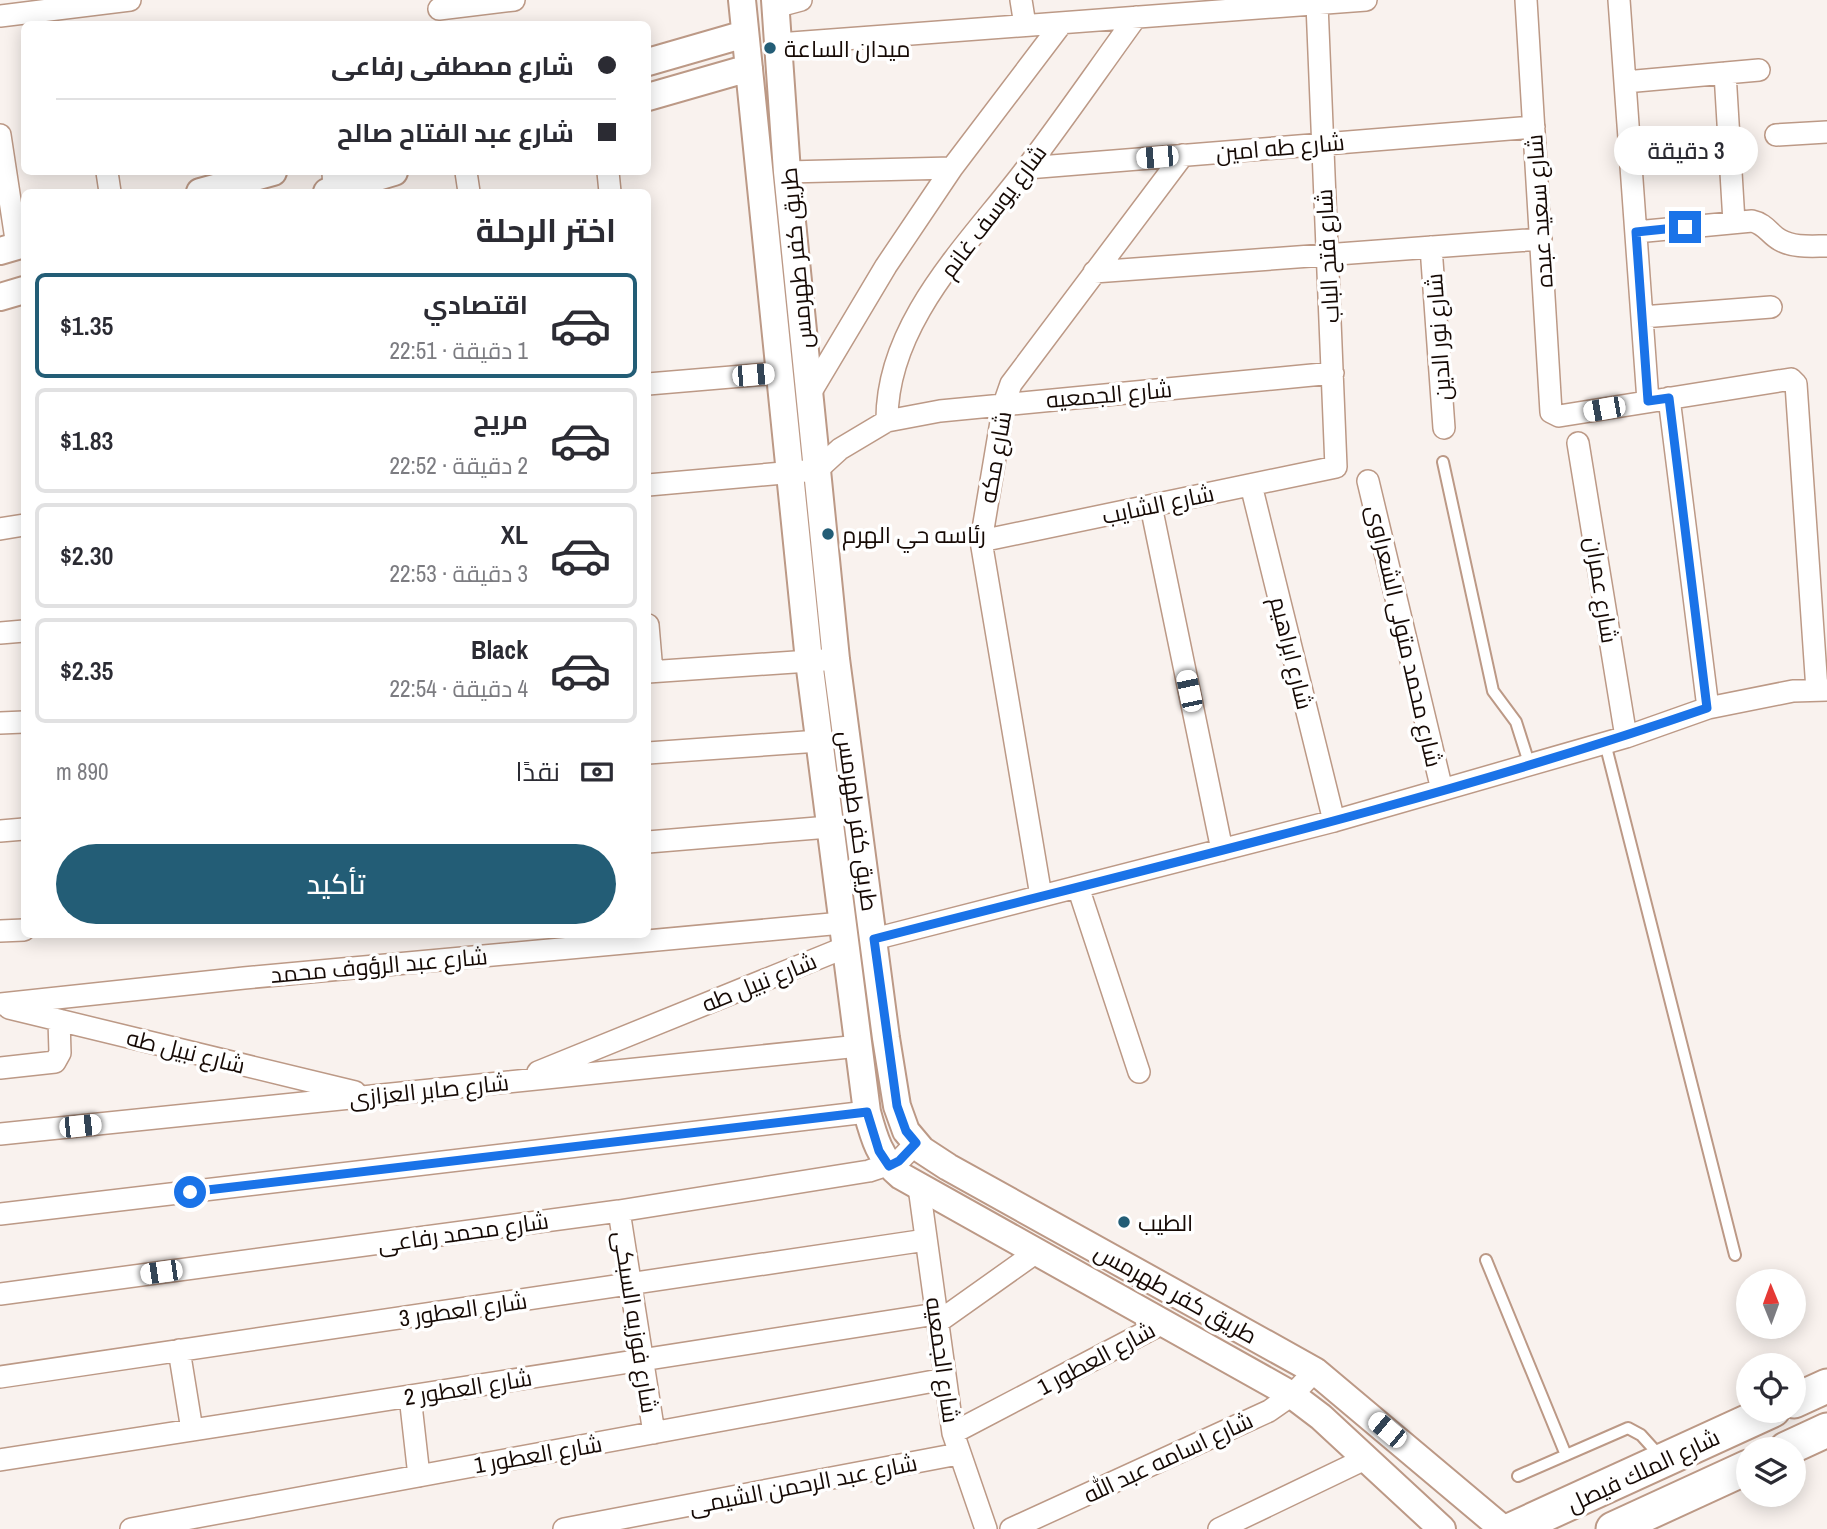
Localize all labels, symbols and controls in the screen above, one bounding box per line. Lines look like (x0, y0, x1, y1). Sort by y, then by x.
place label: ميدان الساعة (784, 33, 911, 64)
marker: ميدان الساعة (762, 40, 778, 56)
text: شارع مصطفى رفاعى (331, 48, 574, 83)
text: شارع عبد الفتاح صالح (337, 115, 574, 150)
street label: شارع طه امين (1214, 126, 1346, 169)
callout: 3 دقيقة (1613, 126, 1757, 174)
street label: شارع سعيد عبده (1518, 133, 1561, 289)
text: 3 دقيقة (1648, 135, 1725, 166)
street label: شارع يوسف غانم (933, 138, 1054, 285)
car (1136, 145, 1179, 169)
street label: طريق كفر طهرمس (773, 166, 819, 350)
street label: شارع فتح الباب (1308, 188, 1347, 324)
text: اختر الرحلة (476, 209, 616, 252)
route end (1669, 211, 1701, 243)
street label: شارع نور الدين (1418, 272, 1459, 402)
text: اقتصادي (423, 287, 528, 322)
icon: car (549, 294, 612, 357)
text: $1.35 (60, 308, 113, 343)
text: 1 دقيقة · 22:51 (389, 335, 528, 366)
car (732, 363, 775, 387)
street label: شارع الجمعيه (1045, 373, 1173, 416)
car (1582, 395, 1627, 423)
text: مريح (473, 402, 528, 437)
icon: car (549, 409, 612, 472)
street label: شارع مكه (972, 409, 1019, 506)
text: $1.83 (60, 423, 113, 458)
text: 2 دقيقة · 22:52 (389, 450, 528, 481)
street label: شارع الشايب (1099, 477, 1217, 532)
street label: شارع محمد متولى الشعراوى (1359, 502, 1450, 770)
text: XL (501, 517, 528, 552)
place label: رئاسه حي الهرم (842, 519, 986, 553)
icon: car (549, 524, 612, 587)
marker: رئاسه حي الهرم (820, 526, 836, 542)
street label: شارع عمران (1577, 535, 1626, 646)
text: $2.30 (60, 538, 113, 573)
text: 3 دقيقة · 22:53 (389, 558, 528, 589)
street label: شارع ابراهيم (1262, 593, 1321, 713)
text: Black (471, 632, 528, 667)
icon: car (549, 639, 612, 702)
text: $2.35 (60, 653, 113, 688)
car (1175, 668, 1204, 714)
text: 4 دقيقة · 22:54 (389, 673, 528, 704)
street label: طريق كفر طهرمس (830, 729, 886, 913)
icon: cash (578, 753, 616, 791)
text: نقدًا (516, 754, 560, 789)
text: 890 m (56, 756, 108, 787)
button: تأكيد (56, 844, 616, 924)
street label: شارع عبد الرؤوف محمد (269, 940, 489, 991)
street label: شارع نبيل طه (697, 945, 821, 1020)
street label: شارع نبيل طه (123, 1021, 249, 1082)
street label: شارع صابر العزازى (348, 1066, 511, 1115)
car (59, 1113, 102, 1139)
route start (174, 1176, 206, 1208)
street label: شارع محمد رفاعى (376, 1205, 551, 1260)
place label: الطيب (1138, 1207, 1193, 1238)
marker: الطيب (1116, 1214, 1132, 1230)
street label: شارع فوزيه السبكى (605, 1229, 666, 1416)
street label: طريق كفر طهرمس (1089, 1235, 1263, 1351)
car (139, 1259, 184, 1285)
north arrow (1736, 1269, 1806, 1339)
map controls (1736, 1269, 1806, 1507)
street label: شارع العطور 3 (397, 1285, 529, 1334)
street label: شارع الجمعيه (918, 1295, 967, 1425)
street label: شارع العطور 1 (1032, 1314, 1161, 1403)
button: locate (1736, 1353, 1806, 1423)
street label: شارع العطور 2 (402, 1362, 534, 1413)
street label: شارع اسامه عبد الله (1078, 1404, 1258, 1511)
car (1365, 1408, 1410, 1452)
street label: شارع الملك فيصل (1562, 1421, 1725, 1520)
street label: شارع العطور 1 (472, 1428, 605, 1481)
button: layers (1736, 1437, 1806, 1507)
street label: شارع عبد الرحمن الشيمى (686, 1447, 920, 1522)

